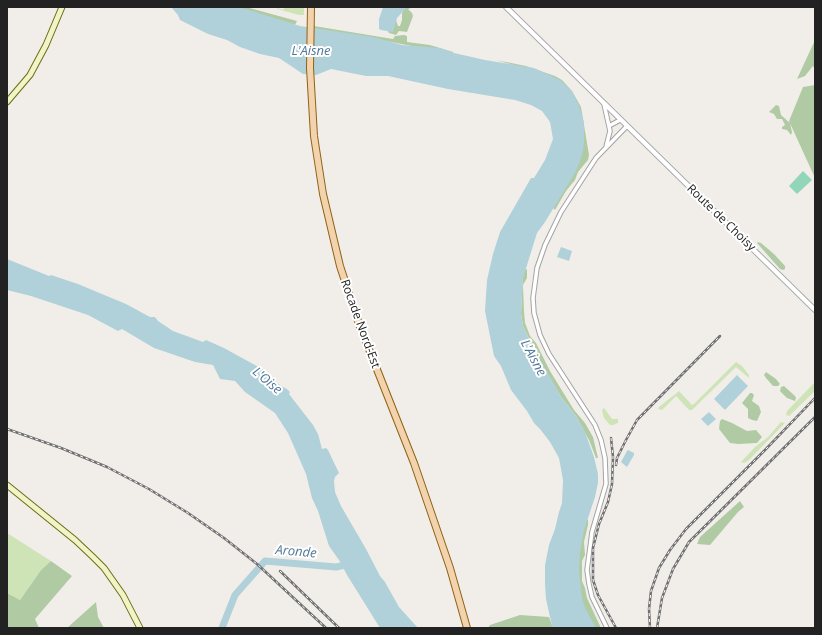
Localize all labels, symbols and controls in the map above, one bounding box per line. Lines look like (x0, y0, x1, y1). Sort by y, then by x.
water label: L'Aisne (291, 43, 331, 59)
street label: Route de Choisy (684, 181, 758, 255)
street label: Rocade Nord-Est (337, 278, 383, 370)
water label: L'Aisne (517, 337, 549, 379)
water label: L'Oise (249, 364, 285, 398)
water label: Aronde (275, 542, 317, 562)

